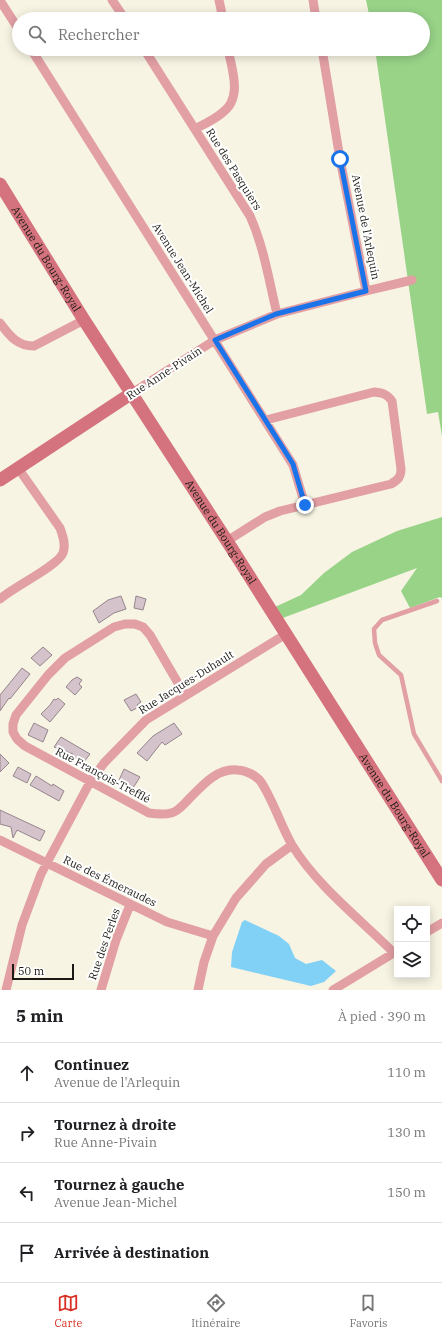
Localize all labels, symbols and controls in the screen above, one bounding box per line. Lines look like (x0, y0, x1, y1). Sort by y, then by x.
search box (12, 12, 430, 56)
icon: search (26, 23, 48, 45)
text: Rechercher (58, 25, 139, 44)
street label: Rue des Pasquiers (203, 125, 265, 213)
route start (331, 150, 349, 168)
street label: Avenue de l'Arlequin (349, 173, 383, 281)
street label: Avenue du Bourg-Royal (8, 204, 84, 314)
street label: Avenue Jean-Michel (149, 220, 217, 316)
street label: Rue Anne-Pivain (124, 343, 204, 403)
street label: Avenue du Bourg-Royal (182, 477, 259, 587)
route end (296, 496, 314, 514)
street label: Rue Jacques-Duhault (136, 647, 236, 717)
street label: Rue François-Trefflé (53, 744, 153, 806)
street label: Avenue du Bourg-Royal (356, 750, 433, 860)
street label: Rue des Émeraudes (61, 852, 159, 910)
street label: Rue des Perles (85, 906, 123, 982)
map controls (394, 906, 430, 978)
button: locate (394, 906, 430, 942)
button: layers (394, 942, 430, 978)
scale bar (12, 962, 74, 981)
text: 50 m (18, 964, 44, 978)
text: 5 min (16, 1005, 64, 1027)
text: À pied · 390 m (338, 1008, 426, 1025)
text: Continuez (54, 1055, 129, 1074)
icon: ahead (16, 1062, 38, 1084)
text: 110 m (387, 1064, 426, 1081)
text: Avenue de l'Arlequin (54, 1074, 180, 1091)
text: Tournez à droite (54, 1115, 176, 1134)
icon: right (16, 1122, 38, 1144)
text: 130 m (387, 1124, 426, 1141)
text: Rue Anne-Pivain (54, 1134, 157, 1151)
text: Tournez à gauche (54, 1175, 185, 1194)
icon: left (16, 1182, 38, 1204)
text: 150 m (387, 1184, 426, 1201)
text: Avenue Jean-Michel (54, 1194, 177, 1211)
icon: arrive (16, 1242, 38, 1264)
text: Arrivée à destination (54, 1243, 209, 1262)
tab: Carte (55, 1292, 82, 1330)
tab: Itinéraire (191, 1292, 241, 1330)
tab: Favoris (350, 1292, 387, 1330)

